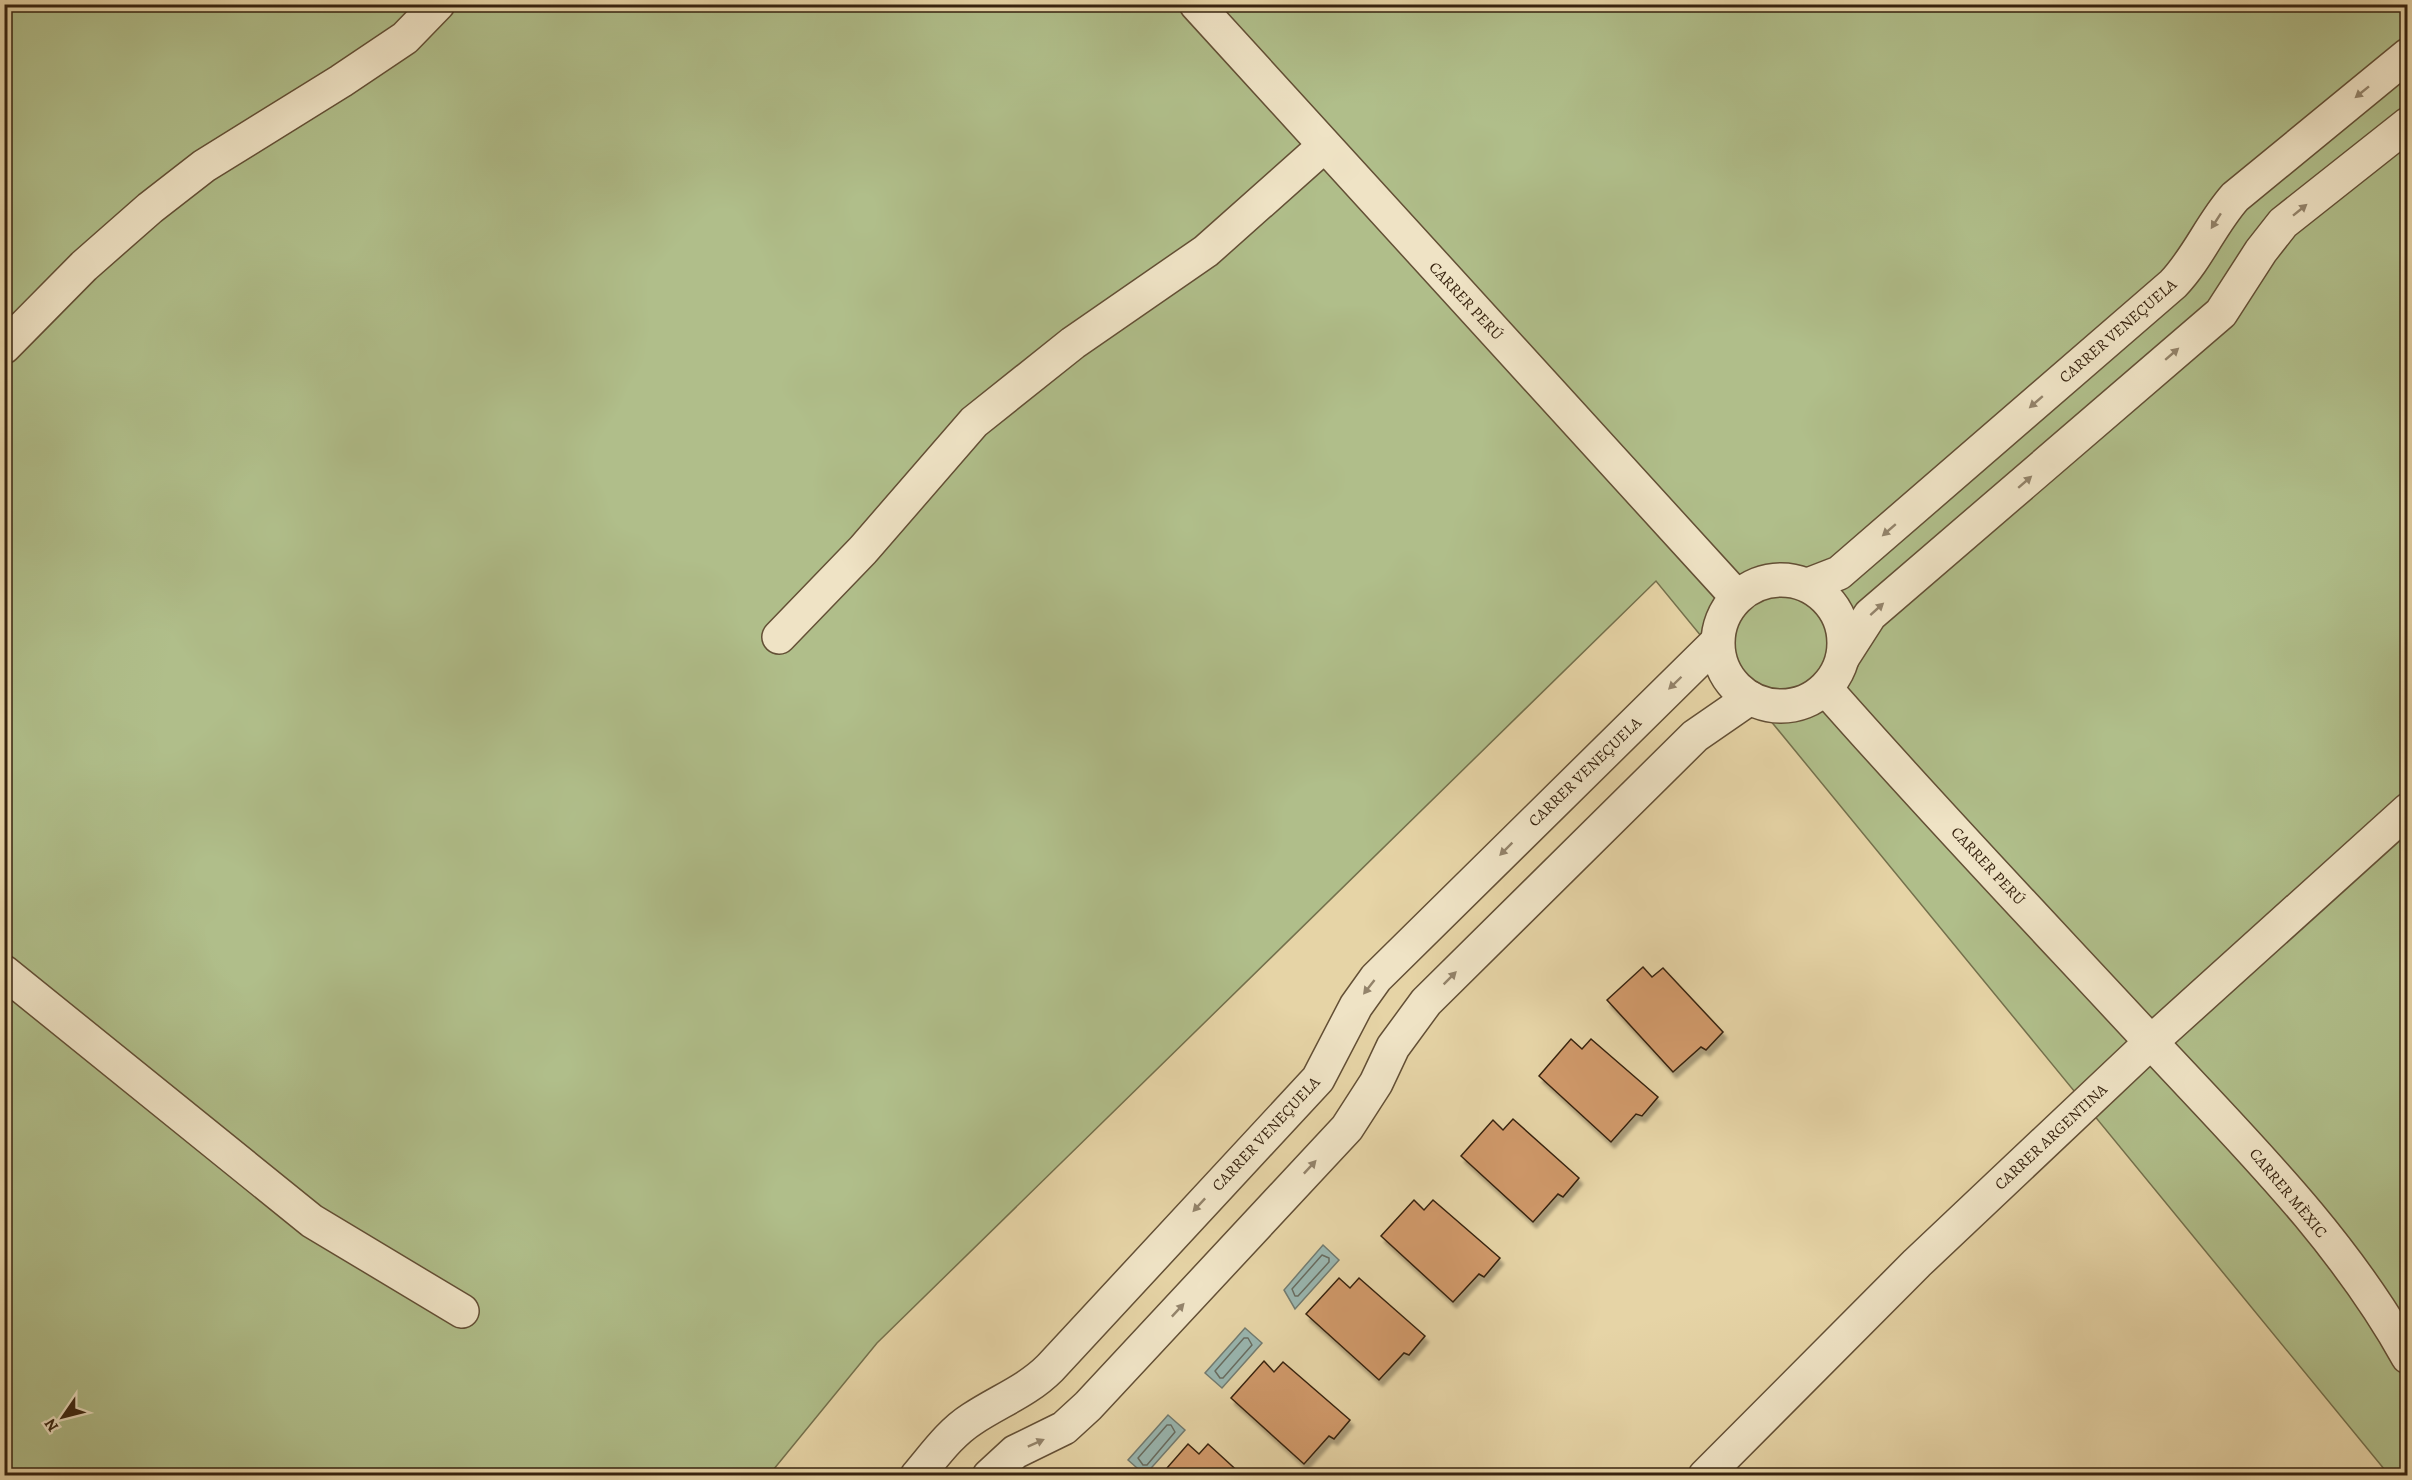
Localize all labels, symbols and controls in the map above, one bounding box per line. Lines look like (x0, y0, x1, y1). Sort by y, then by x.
one-way arrow (2354, 85, 2370, 98)
one-way arrow (2292, 203, 2308, 216)
one-way arrow (2211, 212, 2222, 229)
street label: CARRER PERÚ (1424, 257, 1508, 345)
street label: CARRER VENEÇUELA (2054, 273, 2182, 388)
one-way arrow (2164, 348, 2179, 361)
one-way arrow (2028, 395, 2044, 408)
one-way arrow (2017, 475, 2033, 488)
one-way arrow (1881, 523, 1897, 536)
one-way arrow (1869, 603, 1884, 616)
one-way arrow (1668, 676, 1683, 690)
street label: CARRER VENEÇUELA (1524, 712, 1647, 832)
street label: CARRER PERÚ (1946, 822, 2030, 910)
one-way arrow (1500, 841, 1514, 855)
one-way arrow (1443, 972, 1457, 986)
one-way arrow (1362, 979, 1375, 995)
street label: CARRER VENEÇUELA (1207, 1071, 1325, 1196)
street label: CARRER ARGENTINA (1990, 1078, 2113, 1195)
street label: CARRER MÈXIC (2244, 1144, 2332, 1242)
one-way arrow (1303, 1160, 1316, 1175)
one-way arrow (1192, 1198, 1206, 1213)
one-way arrow (1171, 1303, 1185, 1318)
north arrow (33, 1387, 93, 1447)
text: N (39, 1414, 64, 1436)
one-way arrow (1028, 1438, 1045, 1447)

